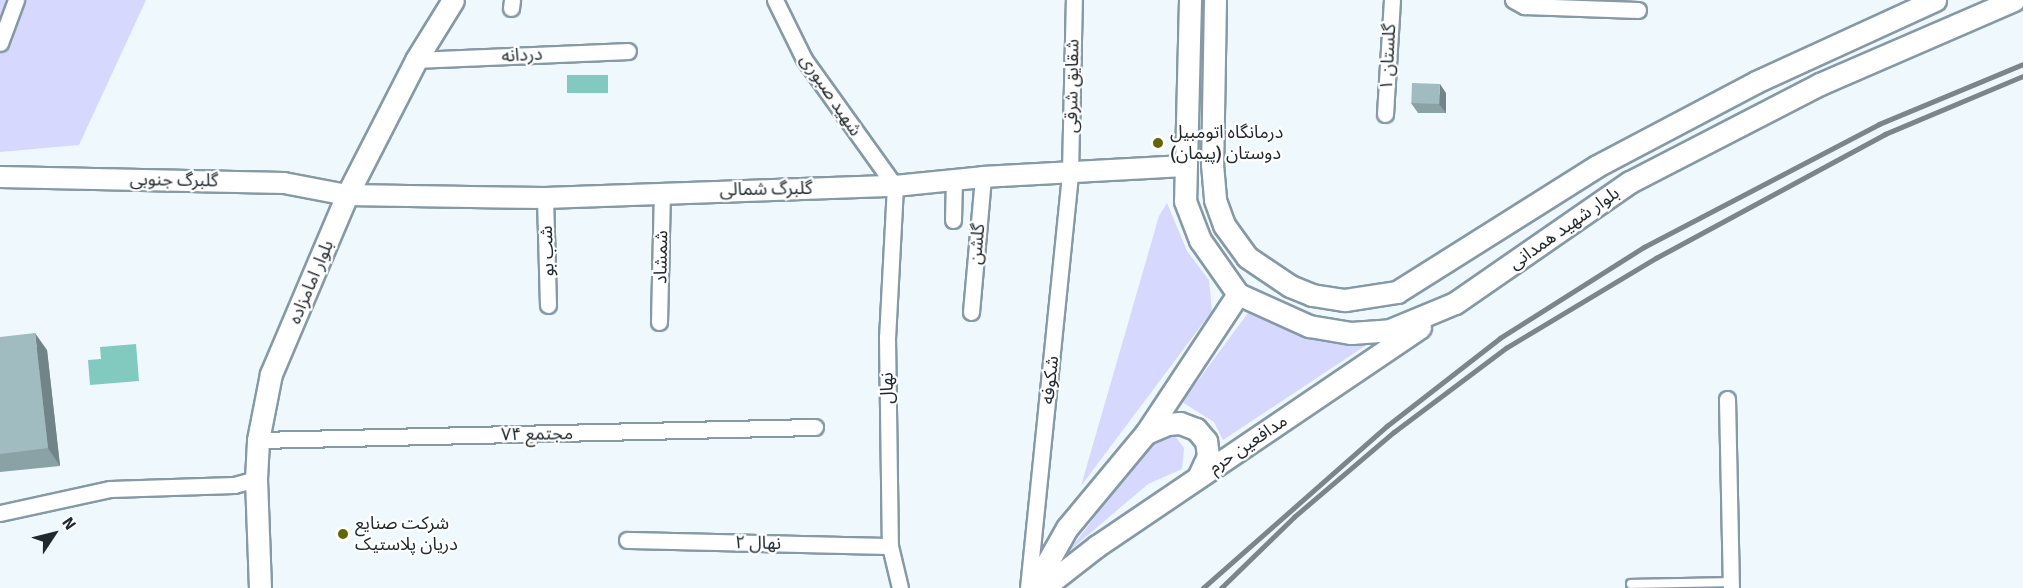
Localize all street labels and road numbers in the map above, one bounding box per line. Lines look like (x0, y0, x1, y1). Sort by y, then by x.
street label: گلستان ۱ (1375, 23, 1401, 91)
street label: شقایق شرقی (1060, 39, 1084, 133)
street label: دردانه (501, 43, 543, 67)
street label: شهید صبوری (796, 50, 866, 140)
street label: گلبرگ جنوبی (130, 168, 218, 192)
street label: گلبرگ شمالی (719, 177, 813, 201)
street label: بلوار شهید همدانی (1505, 182, 1623, 274)
street label: گلشن (964, 223, 990, 265)
street label: شب بو (535, 225, 559, 277)
street label: شمشاد (650, 230, 672, 284)
street label: بلوار امامزاده (284, 237, 338, 327)
street label: شکوفه (1037, 355, 1063, 405)
street label: نهال (876, 372, 898, 404)
street label: مدافعین حرم (1205, 410, 1291, 478)
street label: مجتمع ۷۴ (501, 423, 573, 445)
street label: نهال ۲ (735, 532, 781, 554)

